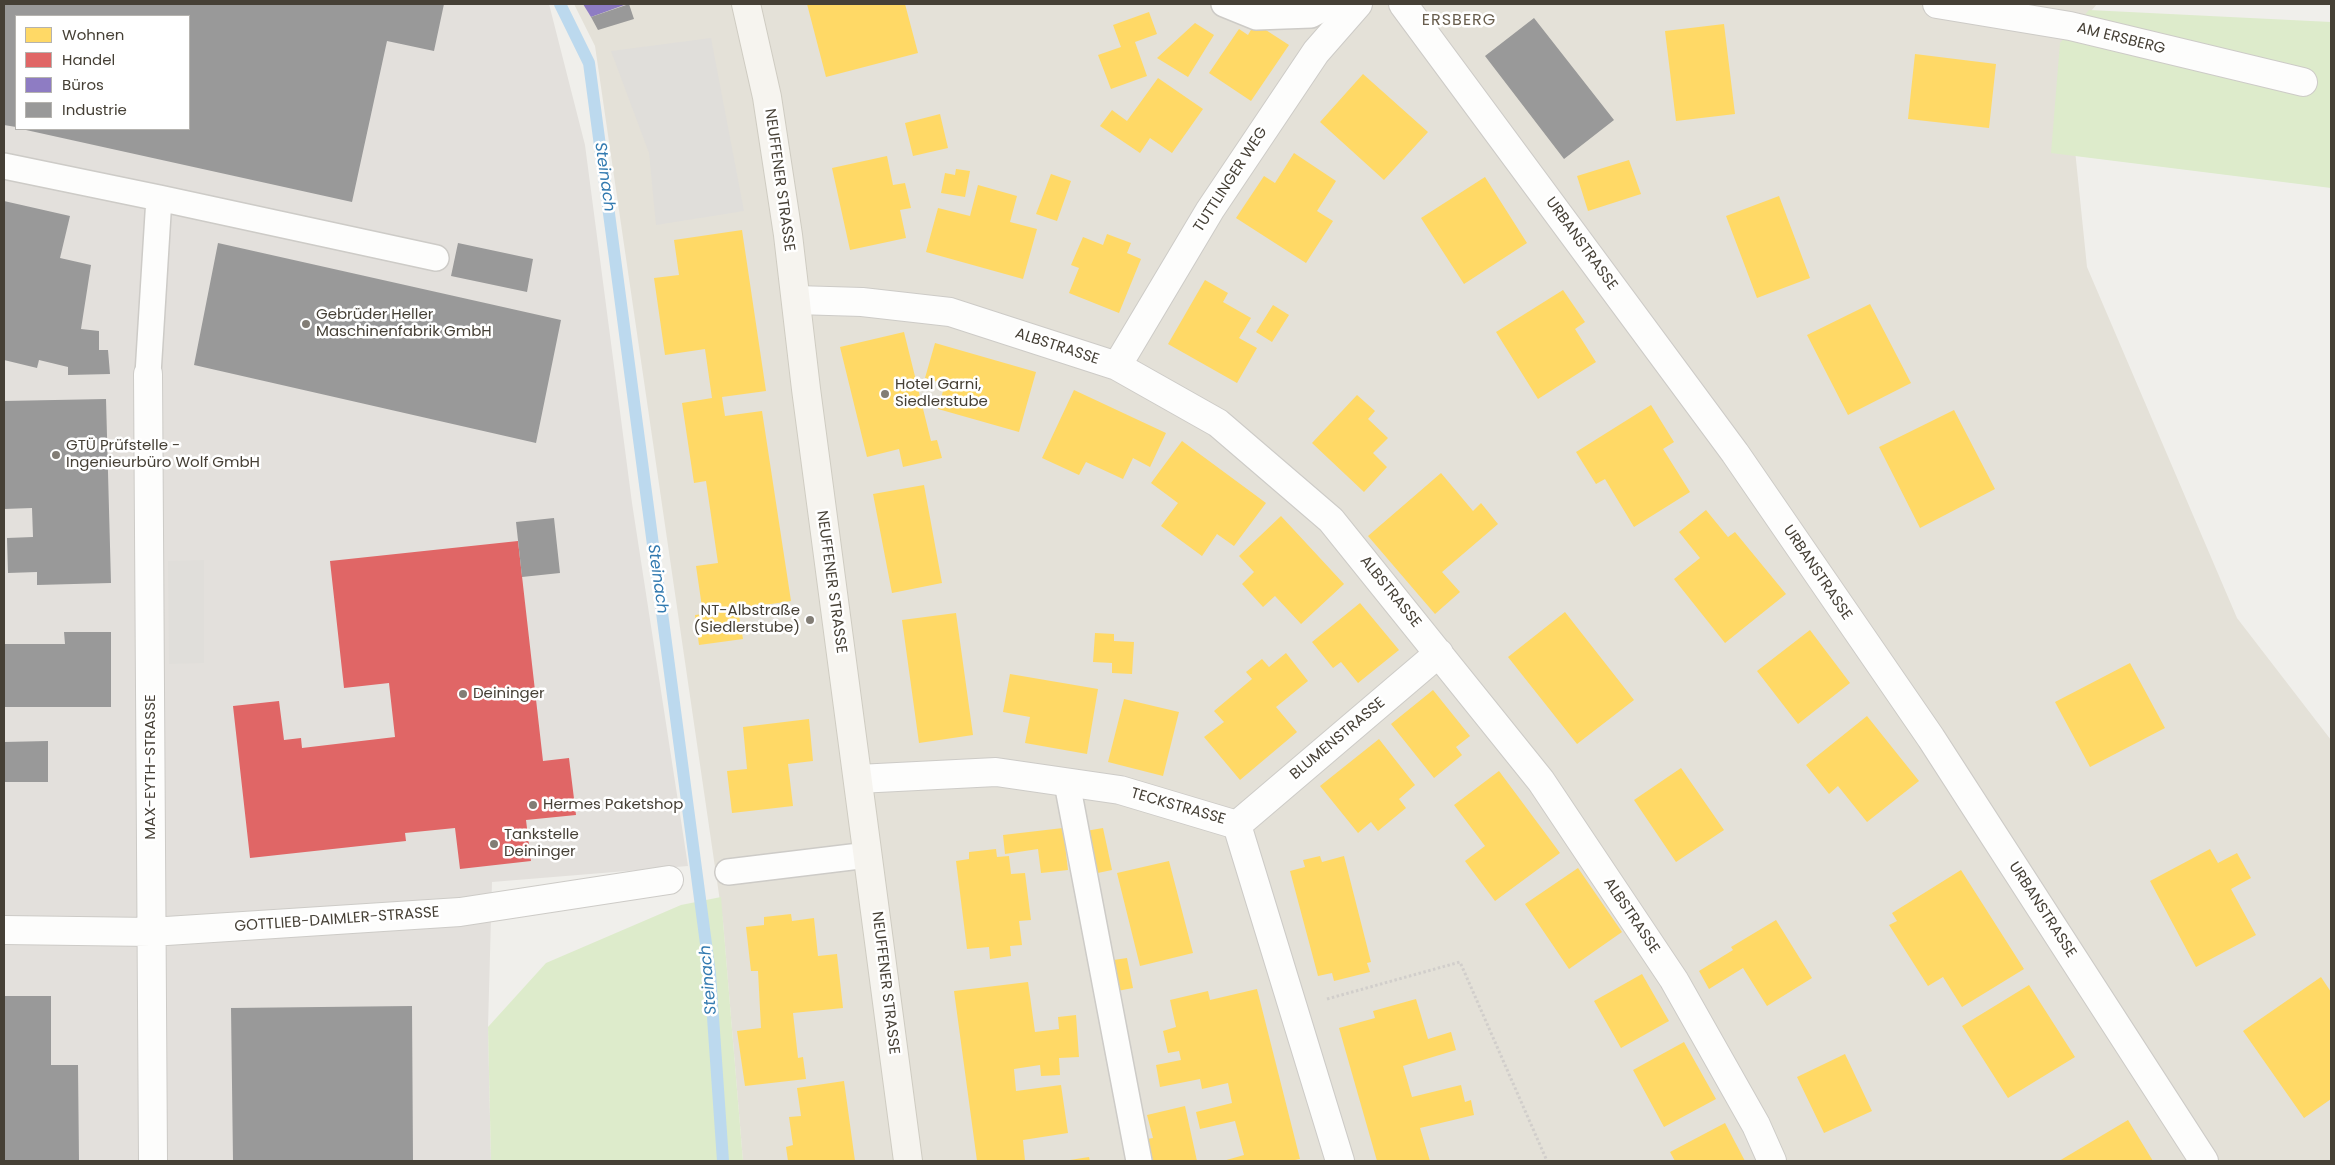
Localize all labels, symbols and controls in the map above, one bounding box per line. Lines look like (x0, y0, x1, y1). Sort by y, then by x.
district label: ERSBERG (1421, 11, 1497, 31)
legend (15, 15, 190, 130)
street label: AM ERSBERG (2075, 19, 2167, 59)
text: Wohnen (62, 24, 124, 45)
text: Handel (62, 49, 115, 70)
text: Büros (62, 74, 104, 95)
text: Industrie (62, 99, 127, 120)
street label: NEUFFENER STRASSE (760, 107, 798, 253)
street label: TUTTLINGER WEG (1190, 124, 1272, 236)
water label: Steinach (590, 141, 618, 213)
street label: URBANSTRASSE (1541, 194, 1621, 294)
place label: Gebrüder Heller Maschinenfabrik GmbH (316, 306, 492, 341)
marker: Gebrüder Heller Maschinenfabrik GmbH (300, 318, 312, 330)
street label: ALBSTRASSE (1013, 325, 1101, 369)
place label: Hotel Garni, Siedlerstube (895, 376, 988, 411)
marker: Hotel Garni, Siedlerstube (879, 388, 891, 400)
place label: GTÜ Prüfstelle - Ingenieurbüro Wolf GmbH (66, 437, 260, 472)
marker: GTÜ Prüfstelle - Ingenieurbüro Wolf GmbH (50, 449, 62, 461)
street label: NEUFFENER STRASSE (812, 509, 850, 655)
street label: URBANSTRASSE (1779, 522, 1855, 624)
water label: Steinach (643, 543, 671, 615)
street label: ALBSTRASSE (1356, 552, 1424, 632)
place label: NT-Albstraße (Siedlerstube) (694, 602, 800, 637)
marker: NT-Albstraße (Siedlerstube) (804, 614, 816, 626)
place label: Deininger (473, 685, 545, 703)
marker: Deininger (457, 688, 469, 700)
street label: MAX-EYTH-STRASSE (142, 694, 160, 840)
street label: BLUMENSTRASSE (1287, 694, 1389, 784)
street label: TECKSTRASSE (1128, 785, 1228, 829)
place label: Hermes Paketshop (543, 796, 683, 814)
marker: Hermes Paketshop (527, 799, 539, 811)
place label: Tankstelle Deininger (504, 826, 579, 861)
marker: Tankstelle Deininger (488, 838, 500, 850)
street label: URBANSTRASSE (2004, 859, 2080, 961)
street label: ALBSTRASSE (1599, 875, 1663, 957)
street label: GOTTLIEB-DAIMLER-STRASSE (234, 904, 440, 936)
street label: NEUFFENER STRASSE (867, 910, 903, 1056)
water label: Steinach (696, 944, 722, 1016)

